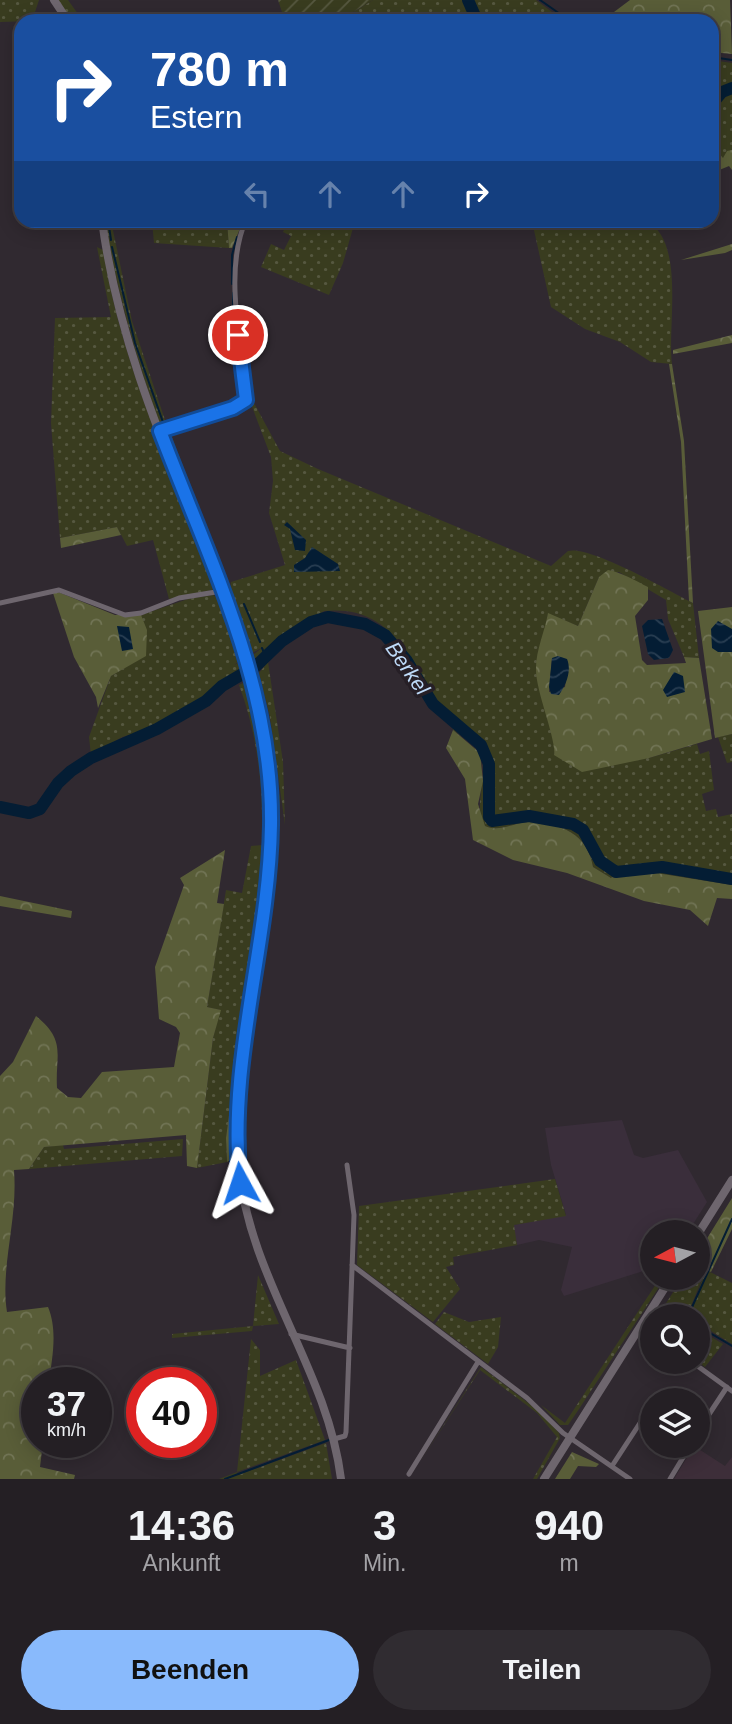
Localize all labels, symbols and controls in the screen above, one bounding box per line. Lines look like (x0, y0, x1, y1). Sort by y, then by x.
icon: right (35, 42, 126, 133)
text: 780 m (150, 42, 289, 96)
text: Estern (150, 99, 242, 135)
icon: left (238, 175, 276, 213)
icon: ahead (311, 175, 349, 213)
icon: ahead (384, 175, 422, 213)
icon: right (457, 175, 495, 213)
pin (208, 305, 268, 365)
icon: arrive (219, 316, 257, 354)
water label: Berkel (382, 637, 435, 700)
position arrow (203, 1146, 277, 1220)
north arrow (640, 1220, 710, 1290)
map controls (640, 1220, 710, 1458)
button: search (640, 1304, 710, 1374)
speed limit sign: 40 (126, 1367, 217, 1458)
text: 37 (47, 1384, 86, 1423)
button: layers (640, 1388, 710, 1458)
text: km/h (47, 1420, 86, 1440)
text: 14:36 (128, 1502, 235, 1549)
text: 3 (373, 1502, 396, 1549)
text: 940 (534, 1502, 604, 1549)
text: Ankunft (142, 1550, 220, 1576)
text: Min. (363, 1550, 406, 1576)
text: m (560, 1550, 579, 1576)
button: Beenden (21, 1630, 359, 1710)
button: Teilen (373, 1630, 711, 1710)

